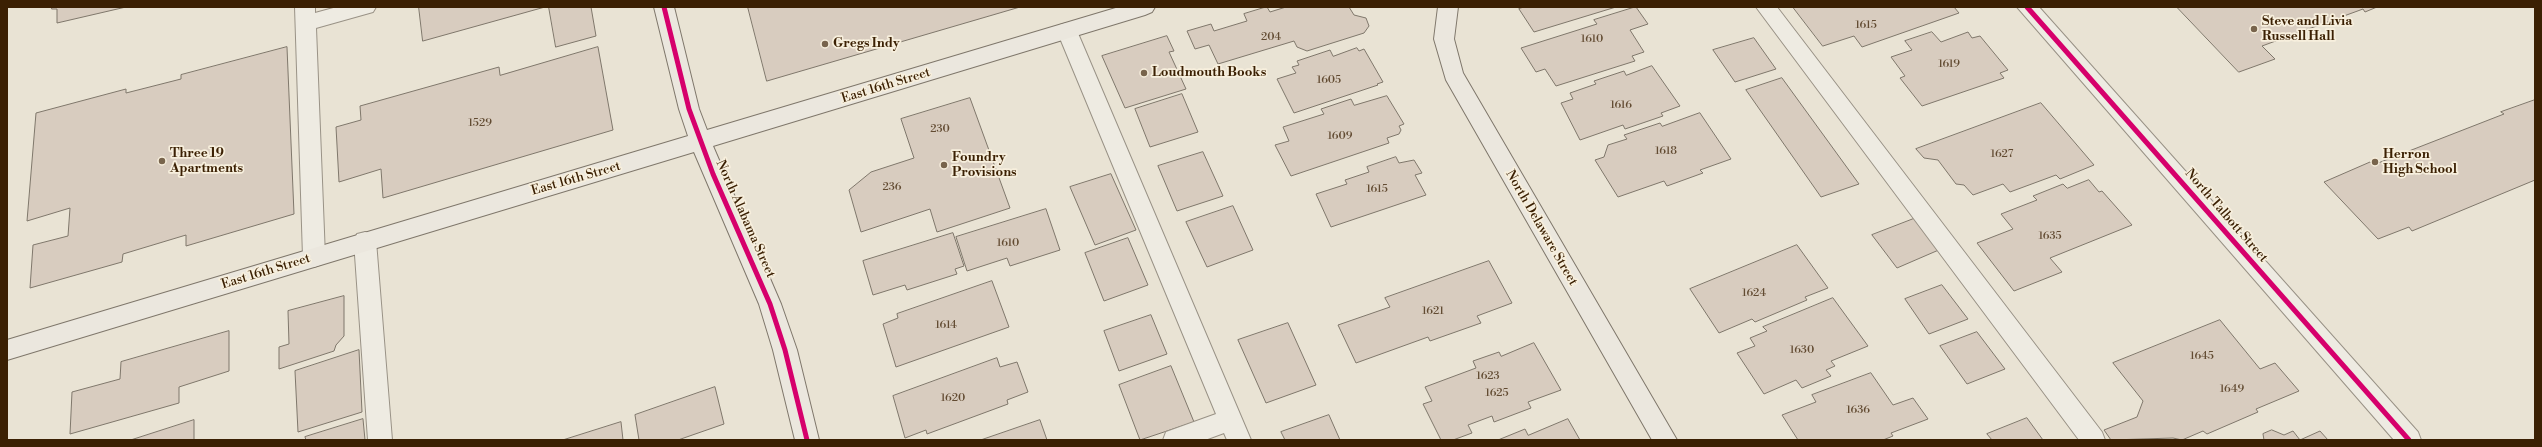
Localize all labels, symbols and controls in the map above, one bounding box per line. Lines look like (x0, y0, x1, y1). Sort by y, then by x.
place label: Steve and Livia Russell Hall (2262, 14, 2352, 45)
house number: 1615 (1855, 18, 1877, 32)
marker: Steve and Livia Russell Hall (2249, 24, 2259, 34)
house number: 204 (1261, 30, 1281, 44)
house number: 1610 (1581, 32, 1603, 46)
place label: Gregs Indy (833, 36, 899, 52)
marker: Gregs Indy (820, 39, 830, 49)
house number: 1619 (1938, 57, 1960, 71)
street label: East 16th Street (840, 65, 932, 107)
place label: Loudmouth Books (1152, 65, 1266, 81)
marker: Loudmouth Books (1139, 68, 1149, 78)
house number: 1605 (1317, 73, 1341, 87)
house number: 1616 (1610, 98, 1632, 112)
house number: 1529 (468, 116, 492, 130)
house number: 230 (930, 122, 950, 136)
house number: 1609 (1328, 129, 1352, 143)
house number: 1618 (1655, 144, 1677, 158)
place label: Three 19 Apartments (170, 146, 243, 177)
house number: 1627 (1991, 147, 2013, 161)
place label: Herron High School (2383, 147, 2457, 178)
place label: Foundry Provisions (952, 150, 1017, 181)
marker: Three 19 Apartments (157, 156, 167, 166)
marker: Herron High School (2370, 157, 2380, 167)
street label: North Alabama Street (712, 158, 778, 280)
street label: East 16th Street (530, 159, 622, 199)
marker: Foundry Provisions (939, 160, 949, 170)
street label: North Talbott Street (2181, 166, 2271, 266)
street label: North Delaware Street (1502, 168, 1580, 288)
house number: 236 (882, 180, 902, 194)
house number: 1615 (1366, 182, 1388, 196)
house number: 1635 (2038, 229, 2062, 243)
house number: 1610 (997, 236, 1019, 250)
street label: East 16th Street (220, 251, 312, 293)
house number: 1624 (1742, 286, 1766, 300)
house number: 1621 (1422, 304, 1444, 318)
house number: 1614 (935, 318, 957, 332)
house number: 1630 (1790, 343, 1814, 357)
house number: 1645 (2190, 349, 2214, 363)
house number: 1623 (1476, 369, 1500, 383)
house number: 1649 (2220, 382, 2244, 396)
house number: 1625 (1485, 386, 1509, 400)
house number: 1620 (941, 391, 965, 405)
house number: 1636 (1846, 403, 1870, 417)

